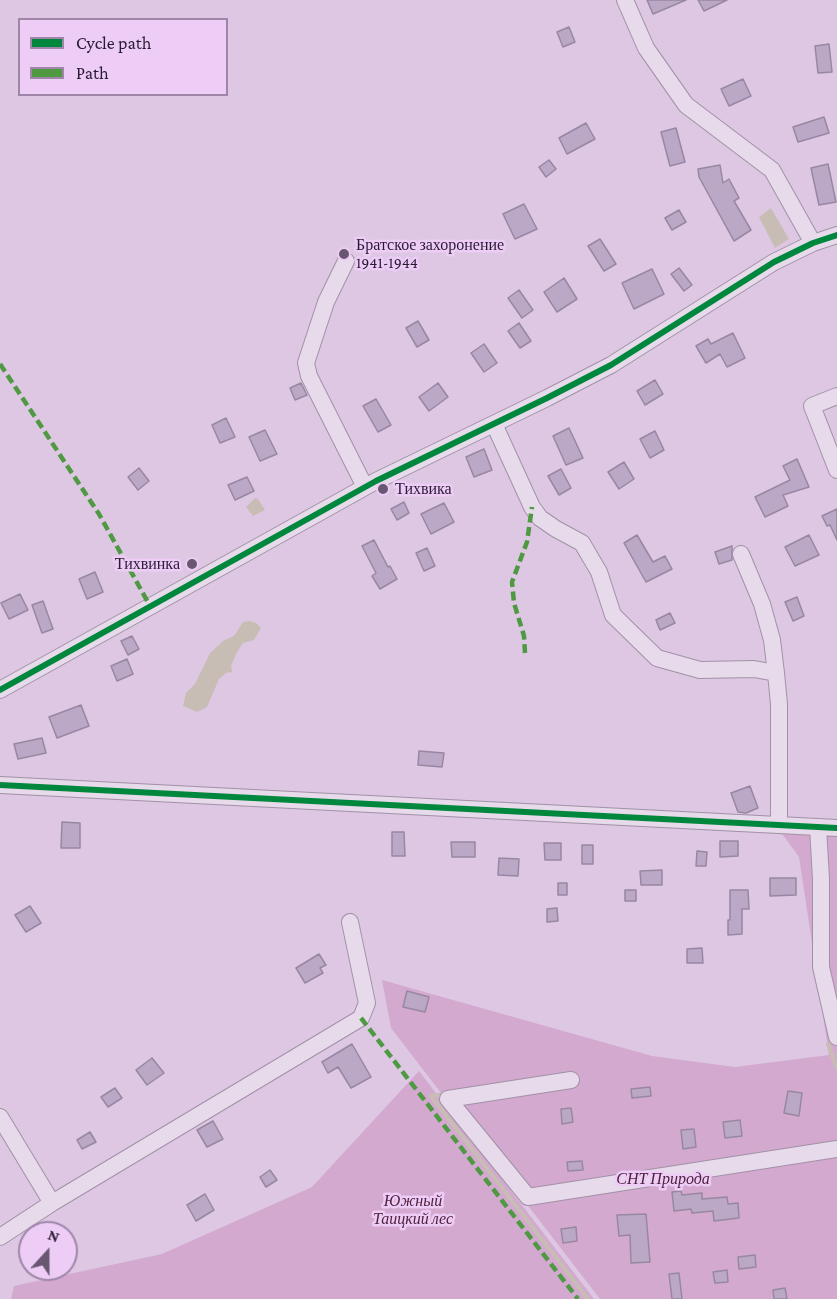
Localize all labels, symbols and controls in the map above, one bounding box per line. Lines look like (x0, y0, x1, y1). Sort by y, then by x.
legend (18, 18, 228, 96)
text: Cycle path (76, 33, 151, 53)
text: Path (76, 63, 109, 83)
place label: Братское захоронение 1941-1944 (356, 235, 504, 273)
marker: Братское захоронение 1941-1944 (337, 247, 351, 261)
place label: Тихвика (395, 479, 452, 499)
marker: Тихвика (376, 482, 390, 496)
place label: Тихвинка (115, 554, 180, 574)
marker: Тихвинка (185, 557, 199, 571)
park label: СНТ Природа (616, 1169, 710, 1189)
park label: Южный Таицкий лес (373, 1191, 453, 1229)
north arrow (18, 1221, 78, 1281)
text: N (46, 1226, 62, 1245)

